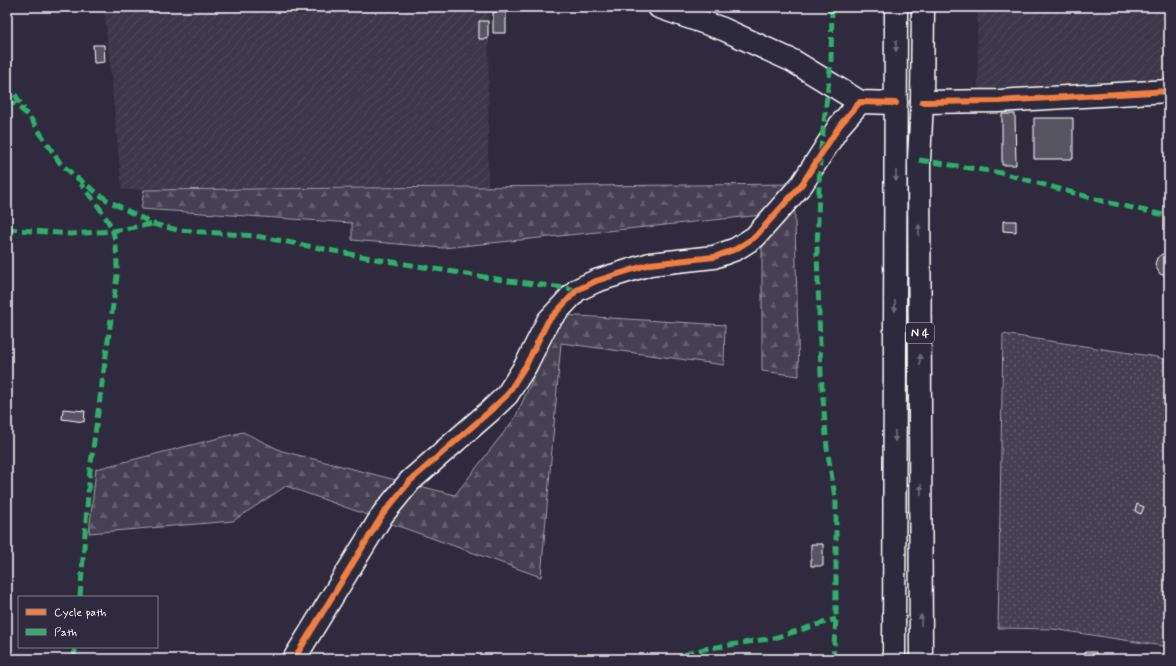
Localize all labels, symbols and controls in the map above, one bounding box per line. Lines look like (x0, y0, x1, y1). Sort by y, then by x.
one-way arrow (893, 40, 899, 53)
one-way arrow (893, 170, 899, 183)
one-way arrow (916, 223, 922, 236)
one-way arrow (892, 300, 898, 313)
road number: N 4 (906, 323, 934, 343)
one-way arrow (917, 353, 923, 366)
one-way arrow (892, 430, 898, 443)
one-way arrow (918, 483, 924, 496)
legend (18, 596, 158, 648)
text: Cycle path (54, 605, 106, 621)
one-way arrow (918, 613, 924, 626)
text: Path (54, 625, 77, 641)

